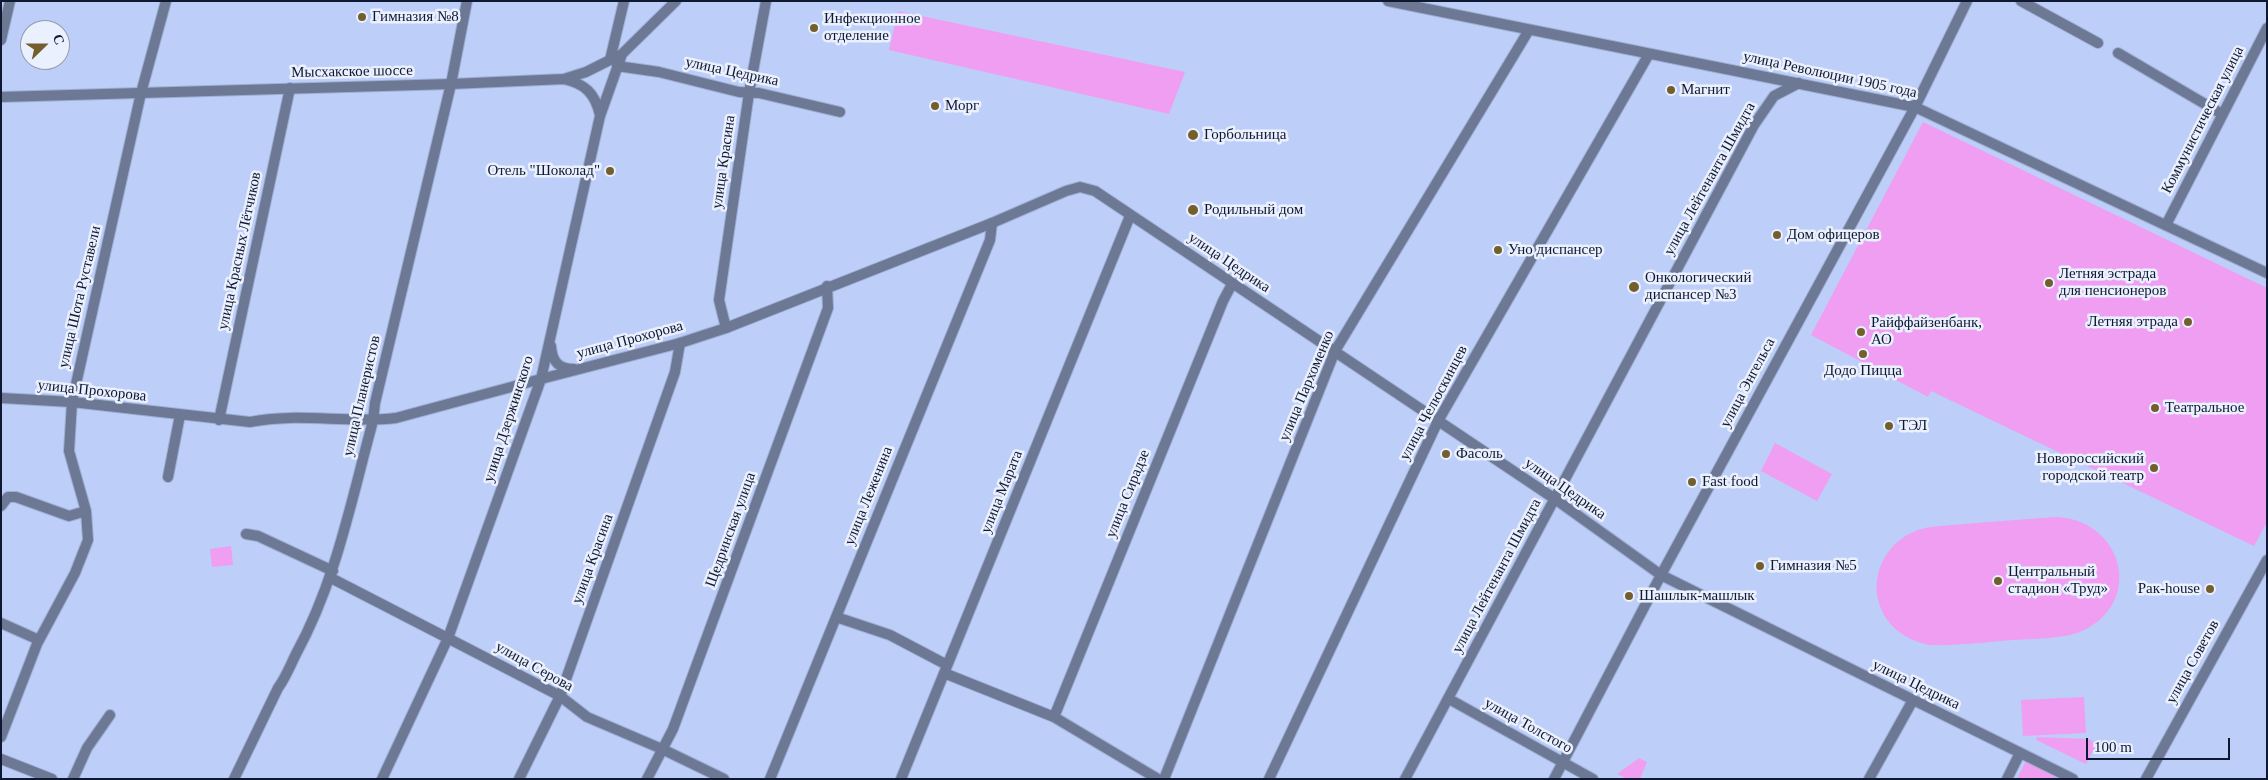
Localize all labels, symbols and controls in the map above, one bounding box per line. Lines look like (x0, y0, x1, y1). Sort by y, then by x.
place label: Гимназия №8 (372, 8, 459, 26)
place label: Инфекционное отделение (824, 10, 920, 45)
marker: Гимназия №8 (356, 11, 368, 23)
north arrow (20, 20, 70, 70)
marker: Инфекционное отделение (808, 22, 820, 34)
text: С (50, 32, 67, 47)
street label: Коммунистическая улица (2158, 43, 2248, 197)
street label: улица Революции 1905 года (1741, 48, 1919, 102)
street label: улица Цедрика (684, 53, 780, 91)
street label: Мысхакское шоссе (291, 62, 413, 82)
place label: Магнит (1681, 81, 1730, 99)
marker: Магнит (1665, 84, 1677, 96)
place label: Морг (945, 97, 979, 115)
street label: улица Лейтенанта Шмидта (1660, 99, 1760, 259)
marker: Морг (929, 100, 941, 112)
street label: улица Красина (709, 114, 739, 210)
place label: Горбольница (1204, 126, 1286, 144)
marker: Горбольница (1186, 128, 1200, 142)
place label: Отель "Шоколад" (487, 162, 600, 180)
marker: Отель "Шоколад" (604, 165, 616, 177)
street label: улица Красных Лётчиков (214, 170, 266, 332)
place label: Родильный дом (1204, 201, 1303, 219)
marker: Родильный дом (1186, 203, 1200, 217)
street label: улица Шота Руставели (55, 224, 105, 370)
place label: Дом офицеров (1787, 226, 1880, 244)
street label: улица Цедрика (1185, 229, 1273, 297)
marker: Дом офицеров (1771, 229, 1783, 241)
place label: Уно диспансер (1508, 241, 1603, 259)
marker: Уно диспансер (1492, 244, 1504, 256)
place label: Летняя эстрада для пенсионеров (2059, 265, 2166, 300)
place label: Онкологический диспансер №3 (1645, 269, 1751, 304)
marker: Летняя эстрада для пенсионеров (2043, 277, 2055, 289)
marker: Онкологический диспансер №3 (1627, 280, 1641, 294)
place label: Летняя этрада (2088, 313, 2178, 331)
place label: Райффайзенбанк, АО (1871, 314, 1982, 349)
marker: Летняя этрада (2182, 316, 2194, 328)
street label: улица Прохорова (575, 317, 685, 363)
marker: Райффайзенбанк, АО (1855, 326, 1867, 338)
street label: улица Пархоменко (1276, 328, 1338, 444)
street label: улица Планеристов (339, 334, 385, 458)
street label: улица Энгельса (1717, 335, 1779, 431)
street label: улица Челюскинцев (1396, 342, 1472, 464)
marker: Додо Пицца (1857, 348, 1869, 360)
street label: улица Дзержинского (480, 354, 538, 484)
place label: Додо Пицца (1824, 362, 1902, 380)
street label: улица Прохорова (37, 376, 147, 406)
place label: Театральное (2165, 399, 2244, 417)
marker: Театральное (2149, 402, 2161, 414)
place label: ТЭЛ (1899, 417, 1927, 435)
marker: ТЭЛ (1883, 420, 1895, 432)
street label: улица Леженина (841, 444, 897, 548)
place label: Фасоль (1456, 445, 1503, 463)
street label: улица Сирадзе (1102, 447, 1154, 541)
street label: улица Марата (977, 448, 1027, 536)
marker: Фасоль (1440, 448, 1452, 460)
place label: Новороссийский городской театр (2036, 450, 2144, 485)
street label: улица Цедрика (1521, 454, 1609, 524)
marker: Новороссийский городской театр (2148, 462, 2160, 474)
street label: Щедринская улица (702, 470, 760, 590)
place label: Fast food (1702, 473, 1758, 491)
marker: Fast food (1686, 476, 1698, 488)
street label: улица Лейтенанта Шмидта (1449, 496, 1545, 656)
street label: улица Красина (568, 512, 618, 606)
place label: Гимназия №5 (1770, 557, 1857, 575)
marker: Гимназия №5 (1754, 560, 1766, 572)
place label: Центральный стадион «Труд» (2008, 563, 2108, 598)
marker: Центральный стадион «Труд» (1992, 575, 2004, 587)
place label: Рак-house (2138, 580, 2200, 598)
marker: Рак-house (2204, 583, 2216, 595)
place label: Шашлык-машлык (1639, 587, 1755, 605)
marker: Шашлык-машлык (1623, 590, 1635, 602)
street label: улица Советов (2163, 617, 2223, 707)
street label: улица Серова (492, 638, 576, 696)
street label: улица Цедрика (1869, 656, 1963, 714)
street label: улица Толстого (1481, 695, 1575, 757)
scale bar (2088, 728, 2232, 760)
text: 100 m (2094, 739, 2132, 755)

